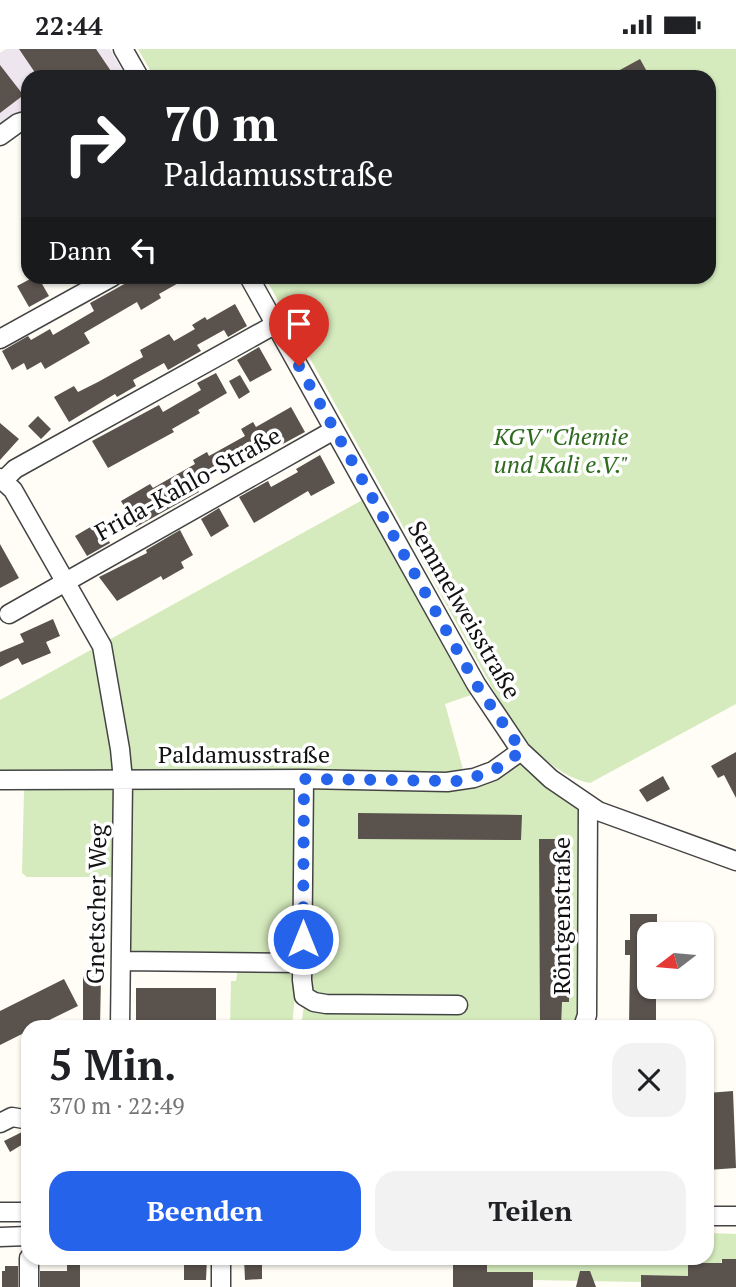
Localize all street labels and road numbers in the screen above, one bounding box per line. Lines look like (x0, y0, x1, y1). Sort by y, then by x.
street label: Frida-Kahlo-Straße (89, 419, 286, 548)
street label: Semmelweisstraße (401, 515, 529, 704)
street label: Paldamusstraße (158, 738, 330, 770)
street label: Gnetscher Weg (79, 823, 113, 984)
street label: Röntgenstraße (545, 837, 577, 995)

